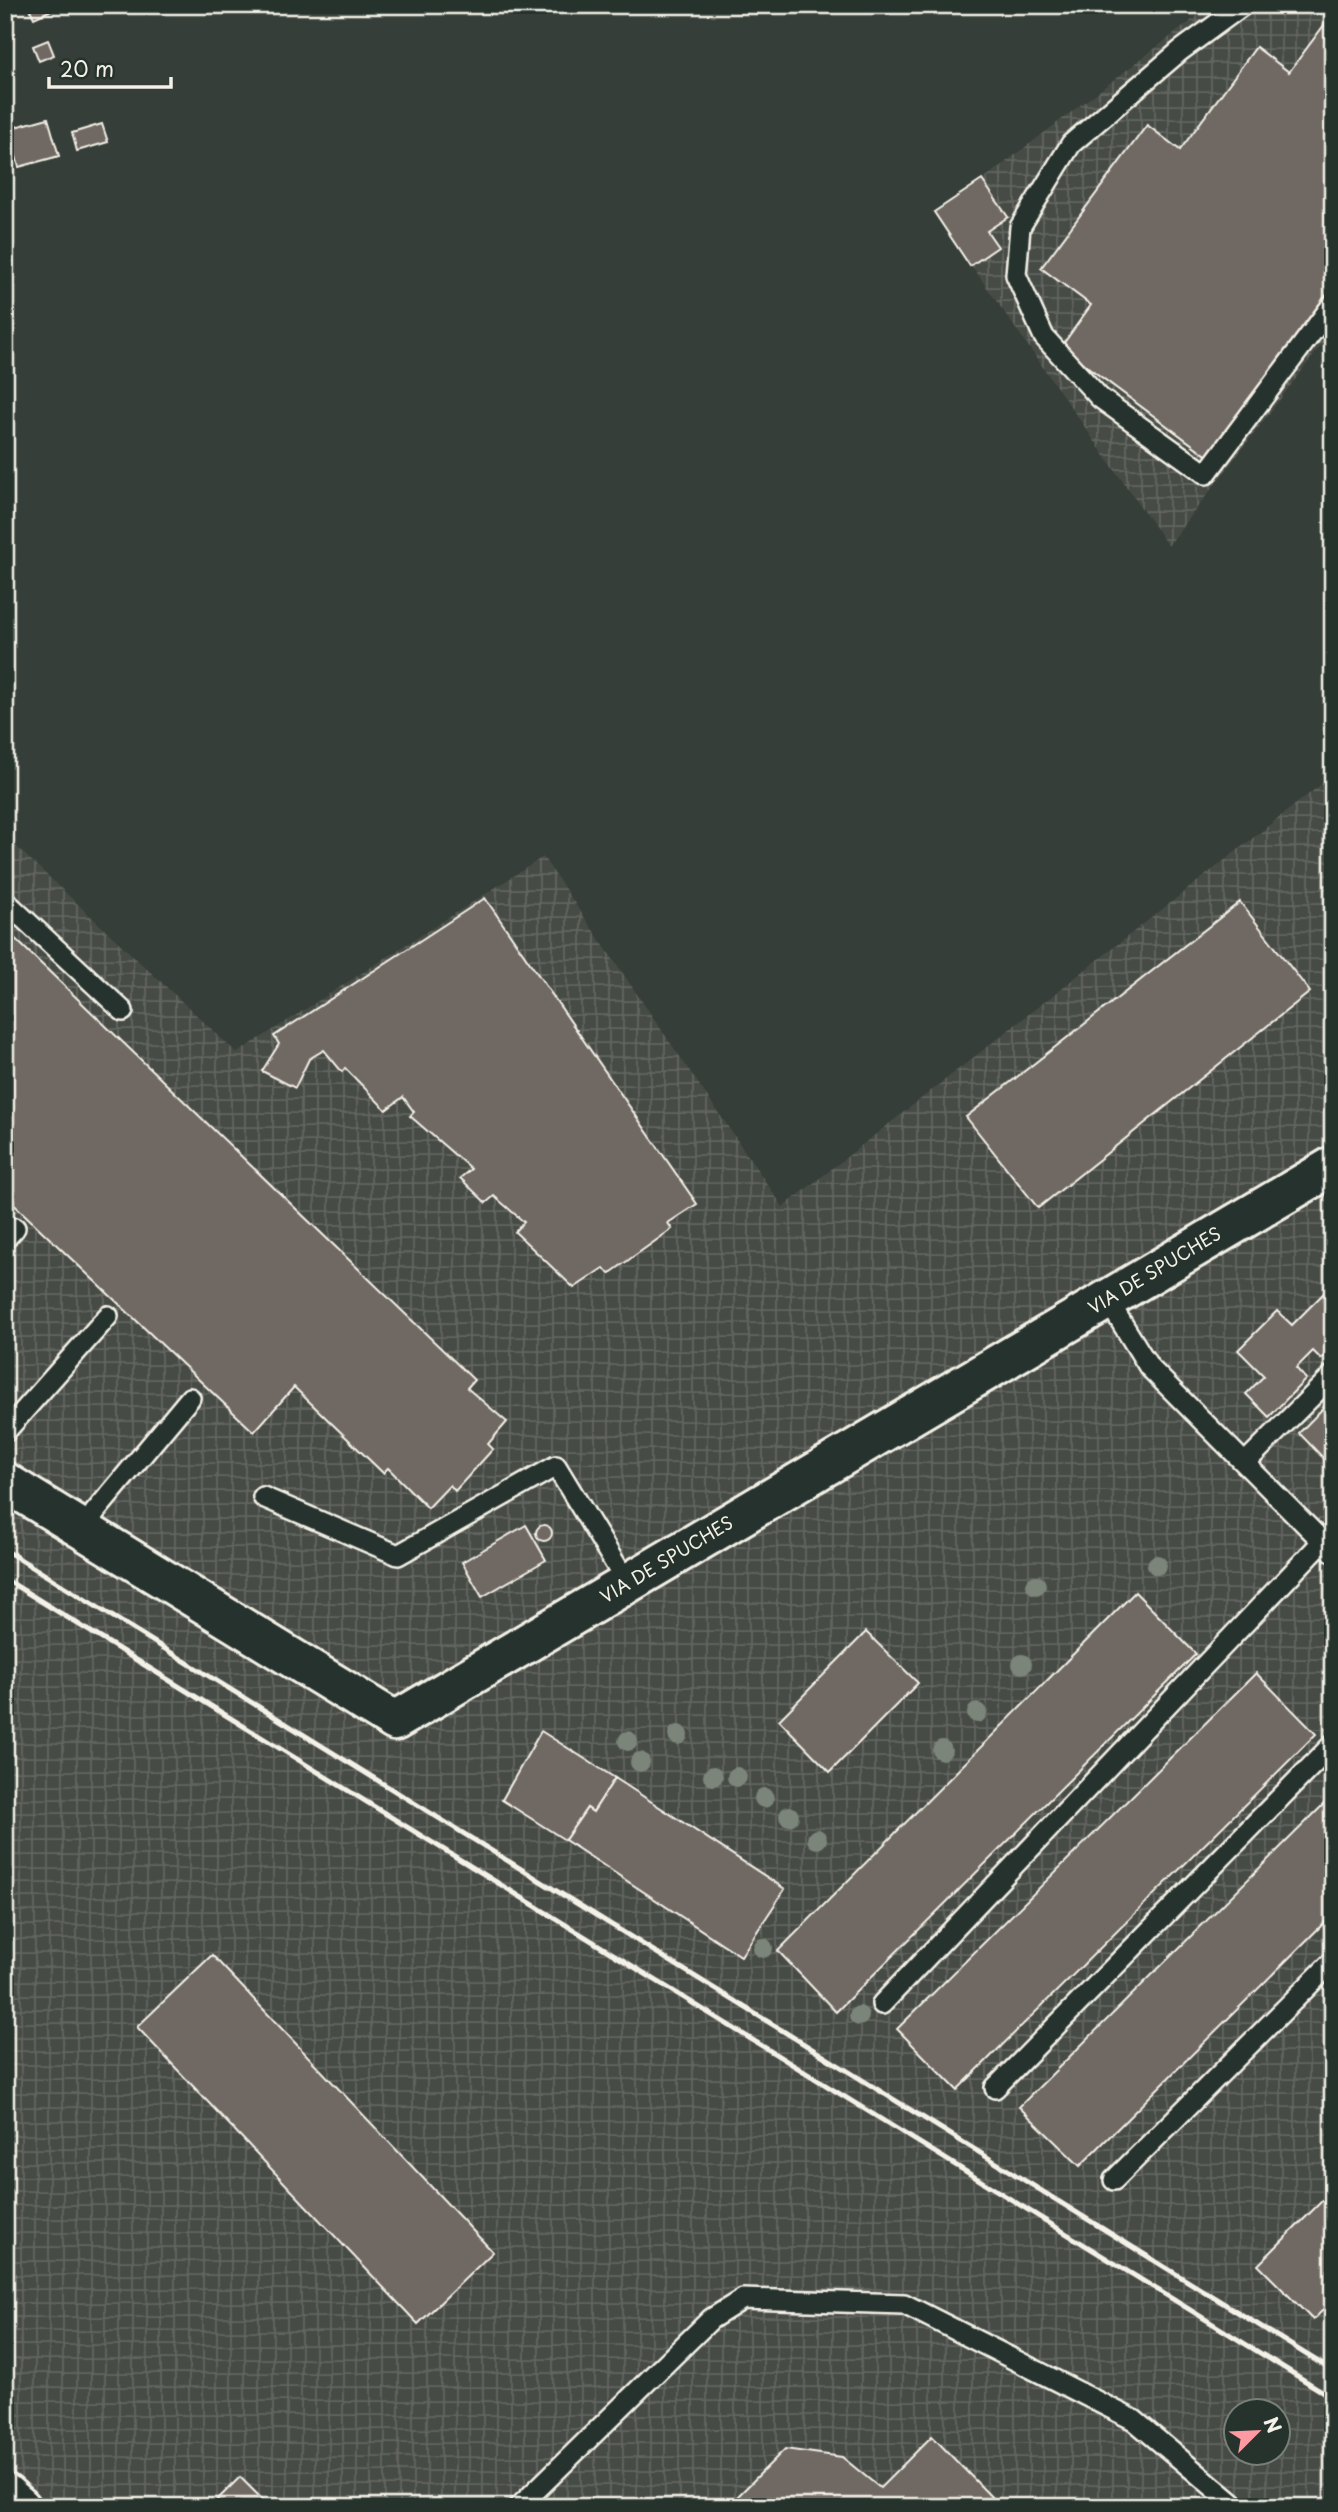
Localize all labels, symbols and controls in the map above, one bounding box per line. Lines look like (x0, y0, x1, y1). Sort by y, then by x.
scale bar (49, 46, 172, 90)
text: 20 m (60, 52, 114, 84)
street label: VIA DE SPUCHES (1082, 1219, 1226, 1320)
street label: VIA DE SPUCHES (594, 1508, 738, 1609)
north arrow (1222, 2396, 1292, 2466)
text: N (1258, 2412, 1289, 2437)

